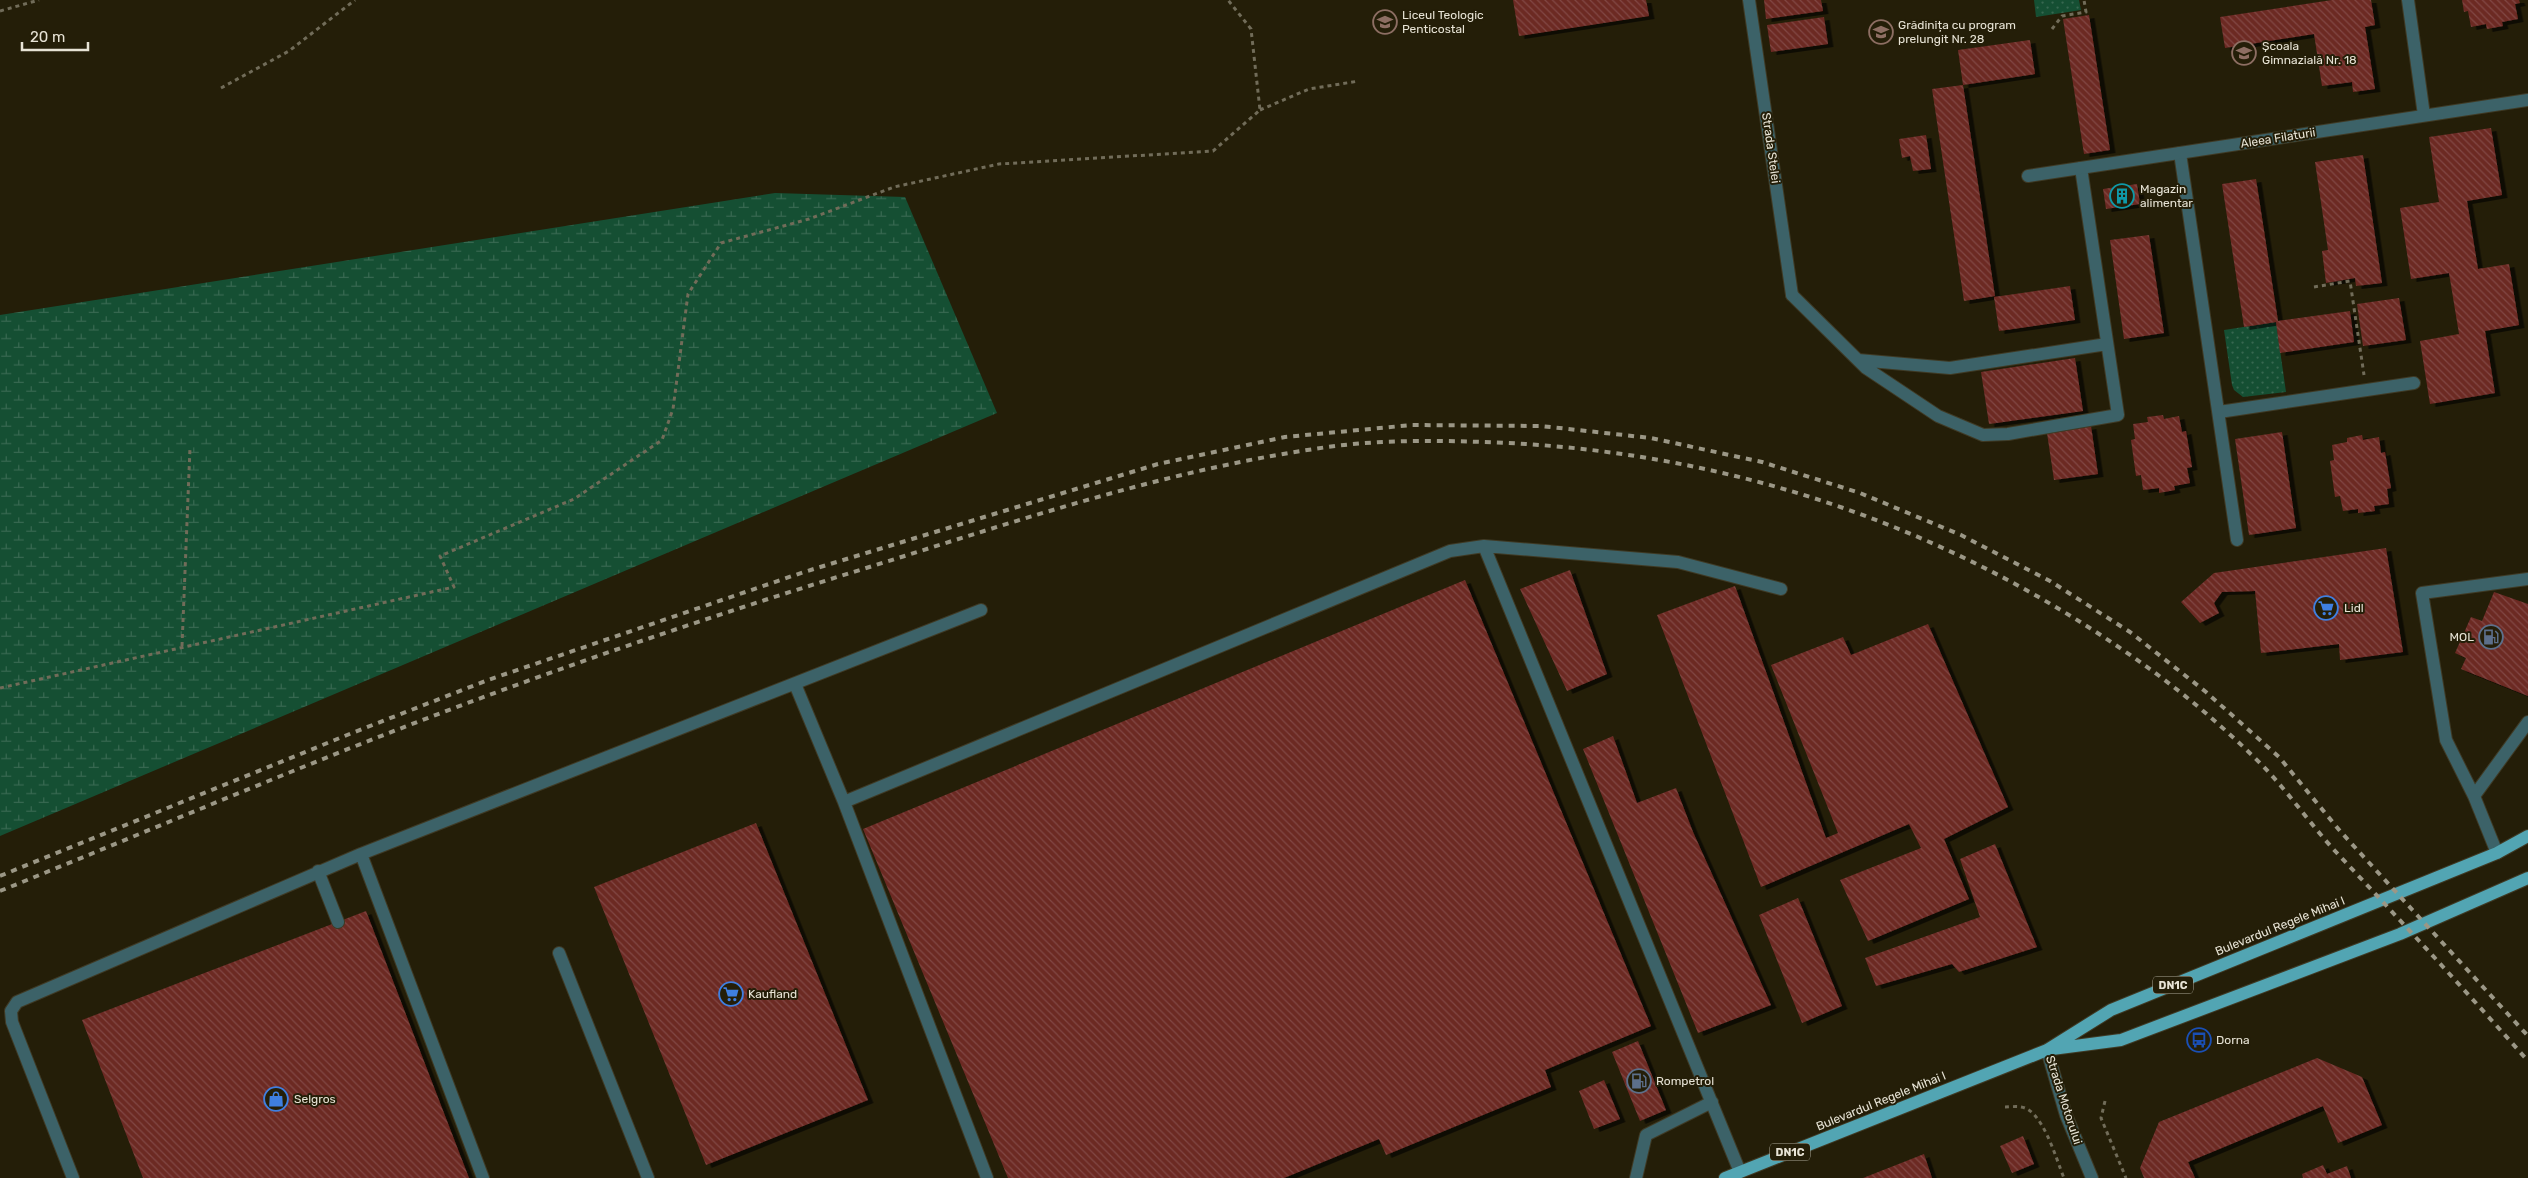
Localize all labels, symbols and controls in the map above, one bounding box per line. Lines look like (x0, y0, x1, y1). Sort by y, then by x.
place label: Liceul Teologic Penticostal (1402, 8, 1484, 36)
school or university icon: Liceul Teologic Penticostal (1372, 9, 1398, 35)
place label: Grădinița cu program prelungit Nr. 28 (1898, 18, 2016, 46)
school or university icon: Grădinița cu program prelungit Nr. 28 (1868, 19, 1894, 45)
scale bar (22, 20, 89, 52)
text: 20 m (30, 28, 65, 46)
place label: Școala Gimnazială Nr. 18 (2262, 39, 2357, 67)
school or university icon: Școala Gimnazială Nr. 18 (2231, 40, 2257, 66)
street label: Strada Stelei (1759, 112, 1783, 184)
street label: Aleea Filaturii (2240, 125, 2317, 151)
place label: Magazin alimentar (2140, 182, 2193, 210)
building icon: Magazin alimentar (2109, 183, 2135, 209)
supermarket icon: Lidl (2313, 595, 2339, 621)
place label: Lidl (2344, 601, 2364, 615)
fuel station icon: MOL (2478, 624, 2504, 650)
place label: MOL (2450, 630, 2474, 644)
street label: Bulevardul Regele Mihai I (2213, 894, 2347, 958)
road number: DN1C (2153, 976, 2193, 994)
supermarket icon: Kaufland (718, 981, 744, 1007)
place label: Kaufland (748, 987, 797, 1001)
bus stop icon: Dorna (2186, 1027, 2212, 1053)
place label: Dorna (2216, 1033, 2250, 1047)
street label: Strada Motorului (2043, 1054, 2085, 1146)
fuel station icon: Rompetrol (1626, 1068, 1652, 1094)
street label: Bulevardul Regele Mihai I (1814, 1069, 1948, 1133)
place label: Rompetrol (1656, 1074, 1714, 1088)
shop icon: Selgros (263, 1086, 289, 1112)
place label: Selgros (294, 1092, 336, 1106)
road number: DN1C (1770, 1144, 1810, 1160)

